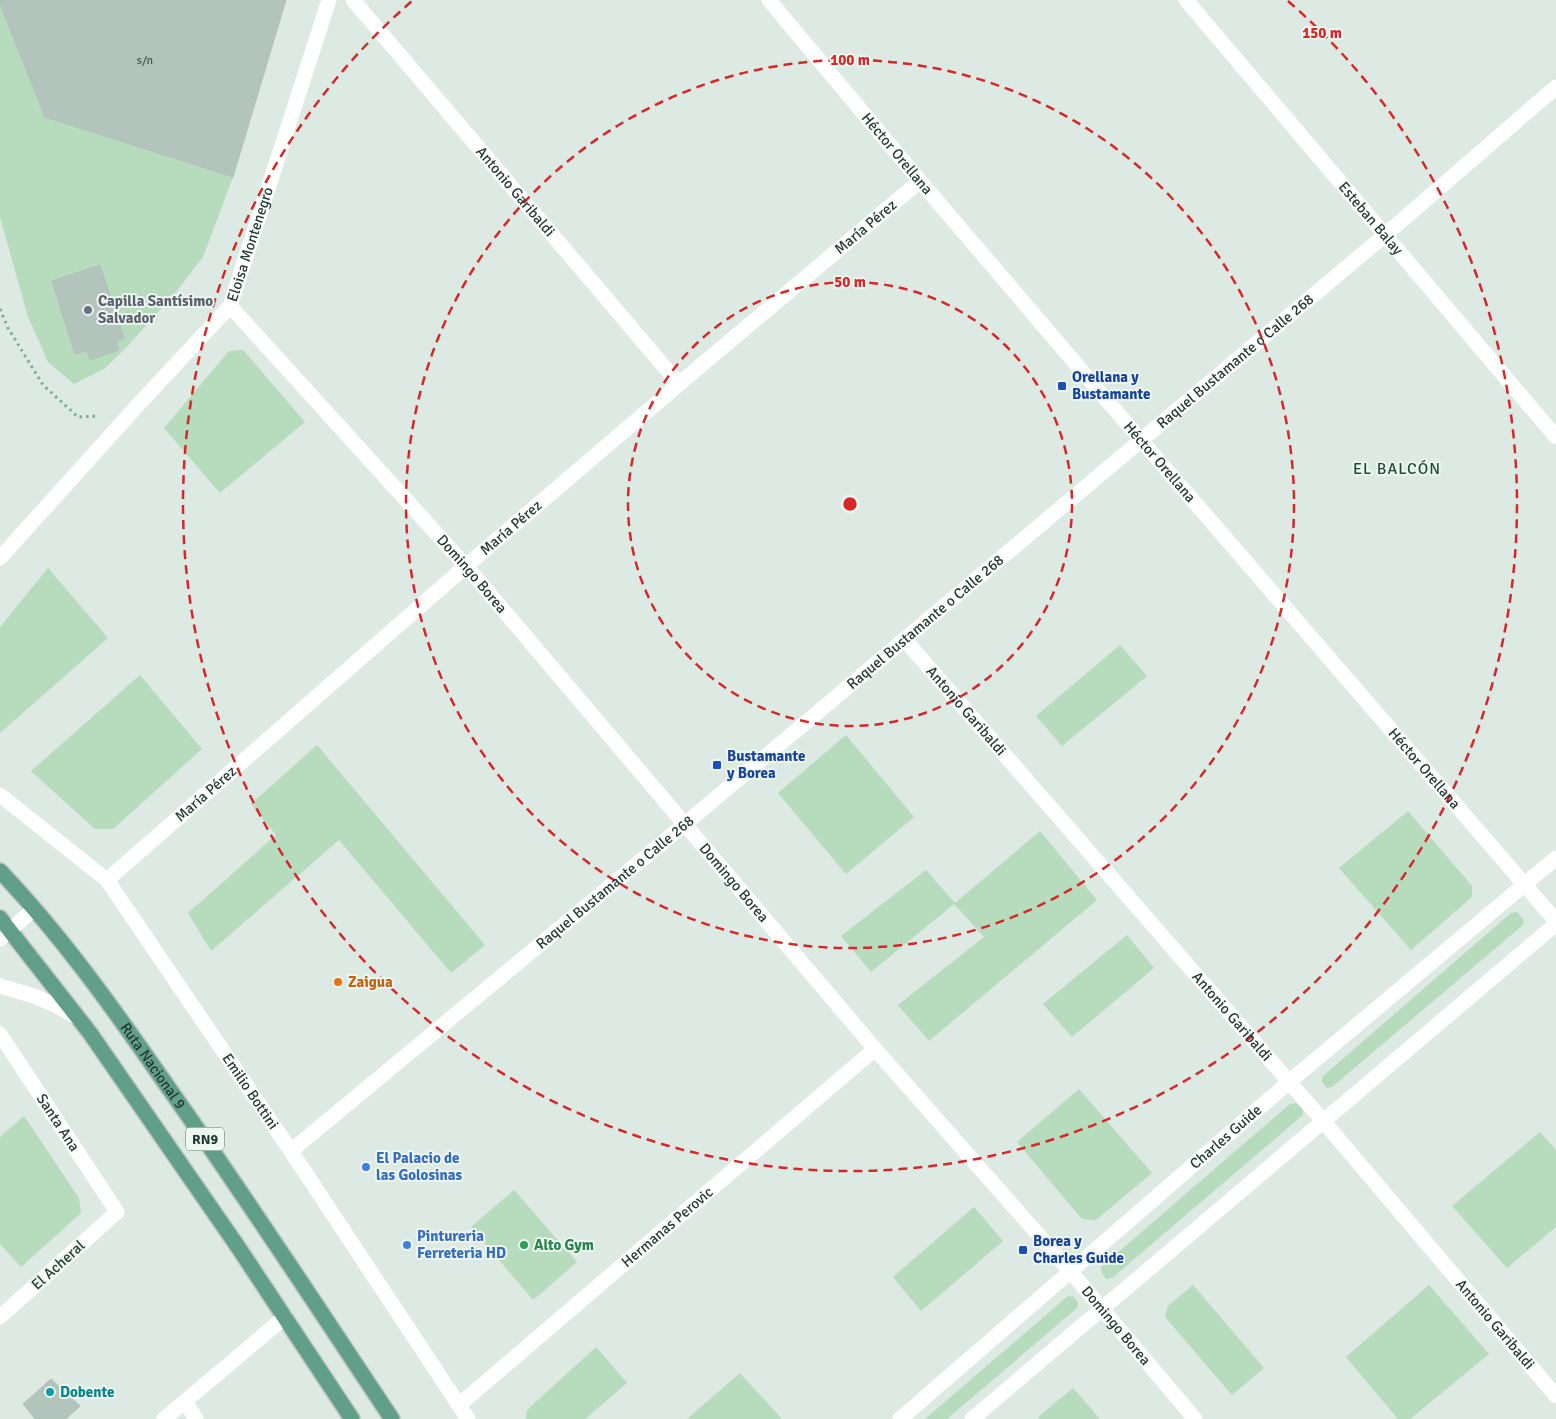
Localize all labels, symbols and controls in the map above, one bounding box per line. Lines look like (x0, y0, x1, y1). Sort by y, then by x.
text: 150 m (1302, 24, 1342, 42)
text: 100 m (830, 51, 870, 69)
house number: s/n (137, 53, 153, 68)
street label: Héctor Orellana (858, 109, 937, 198)
street label: Antonio Garibaldi (472, 143, 559, 240)
street label: Esteban Balay (1335, 178, 1407, 259)
street label: Eloisa Montenegro (223, 184, 277, 304)
street label: María Pérez (831, 195, 900, 258)
text: 50 m (834, 273, 866, 291)
street label: Raquel Bustamante o Calle 268 (1153, 290, 1317, 432)
place label: Capilla Santísimo Salvador (98, 292, 213, 327)
marker: Capilla Santísimo Salvador (82, 304, 94, 316)
place label: Orellana y Bustamante (1072, 368, 1150, 403)
marker: Orellana y Bustamante (1056, 380, 1068, 392)
street label: Héctor Orellana (1120, 418, 1200, 506)
district label: EL BALCÓN (1353, 459, 1441, 479)
centre of rings (841, 495, 859, 513)
street label: María Pérez (476, 496, 546, 559)
street label: Domingo Borea (433, 531, 511, 617)
street label: Raquel Bustamante o Calle 268 (843, 551, 1007, 693)
street label: Antonio Garibaldi (923, 662, 1010, 759)
street label: Héctor Orellana (1384, 724, 1464, 813)
place label: Bustamante y Borea (726, 747, 805, 782)
marker: Bustamante y Borea (711, 759, 723, 771)
street label: María Pérez (171, 762, 240, 825)
street label: Raquel Bustamante o Calle 268 (532, 811, 698, 953)
street label: Domingo Borea (696, 839, 773, 926)
street label: Antonio Garibaldi (1188, 968, 1276, 1065)
place label: Zaigua (348, 973, 393, 991)
marker: Zaigua (332, 976, 344, 988)
street label: Ruta Nacional 9 (117, 1019, 190, 1113)
street label: Emilio Bottini (218, 1050, 283, 1133)
street label: Santa Ana (33, 1090, 84, 1155)
street label: Charles Guide (1186, 1101, 1265, 1173)
road number: RN9 (186, 1128, 224, 1150)
place label: El Palacio de las Golosinas (376, 1149, 462, 1184)
marker: El Palacio de las Golosinas (360, 1161, 372, 1173)
street label: Hermanas Perovic (618, 1183, 717, 1271)
place label: Pintureria Ferreteria HD (417, 1227, 506, 1262)
place label: Borea y Charles Guide (1033, 1232, 1124, 1267)
street label: El Acheral (28, 1236, 88, 1294)
place label: Alto Gym (534, 1236, 594, 1254)
marker: Pintureria Ferreteria HD (401, 1239, 413, 1251)
marker: Alto Gym (518, 1239, 530, 1251)
marker: Borea y Charles Guide (1017, 1244, 1029, 1256)
street label: Antonio Garibaldi (1452, 1275, 1538, 1373)
street label: Domingo Borea (1078, 1282, 1155, 1369)
place label: Dobente (60, 1383, 114, 1401)
marker: Dobente (44, 1386, 56, 1398)

